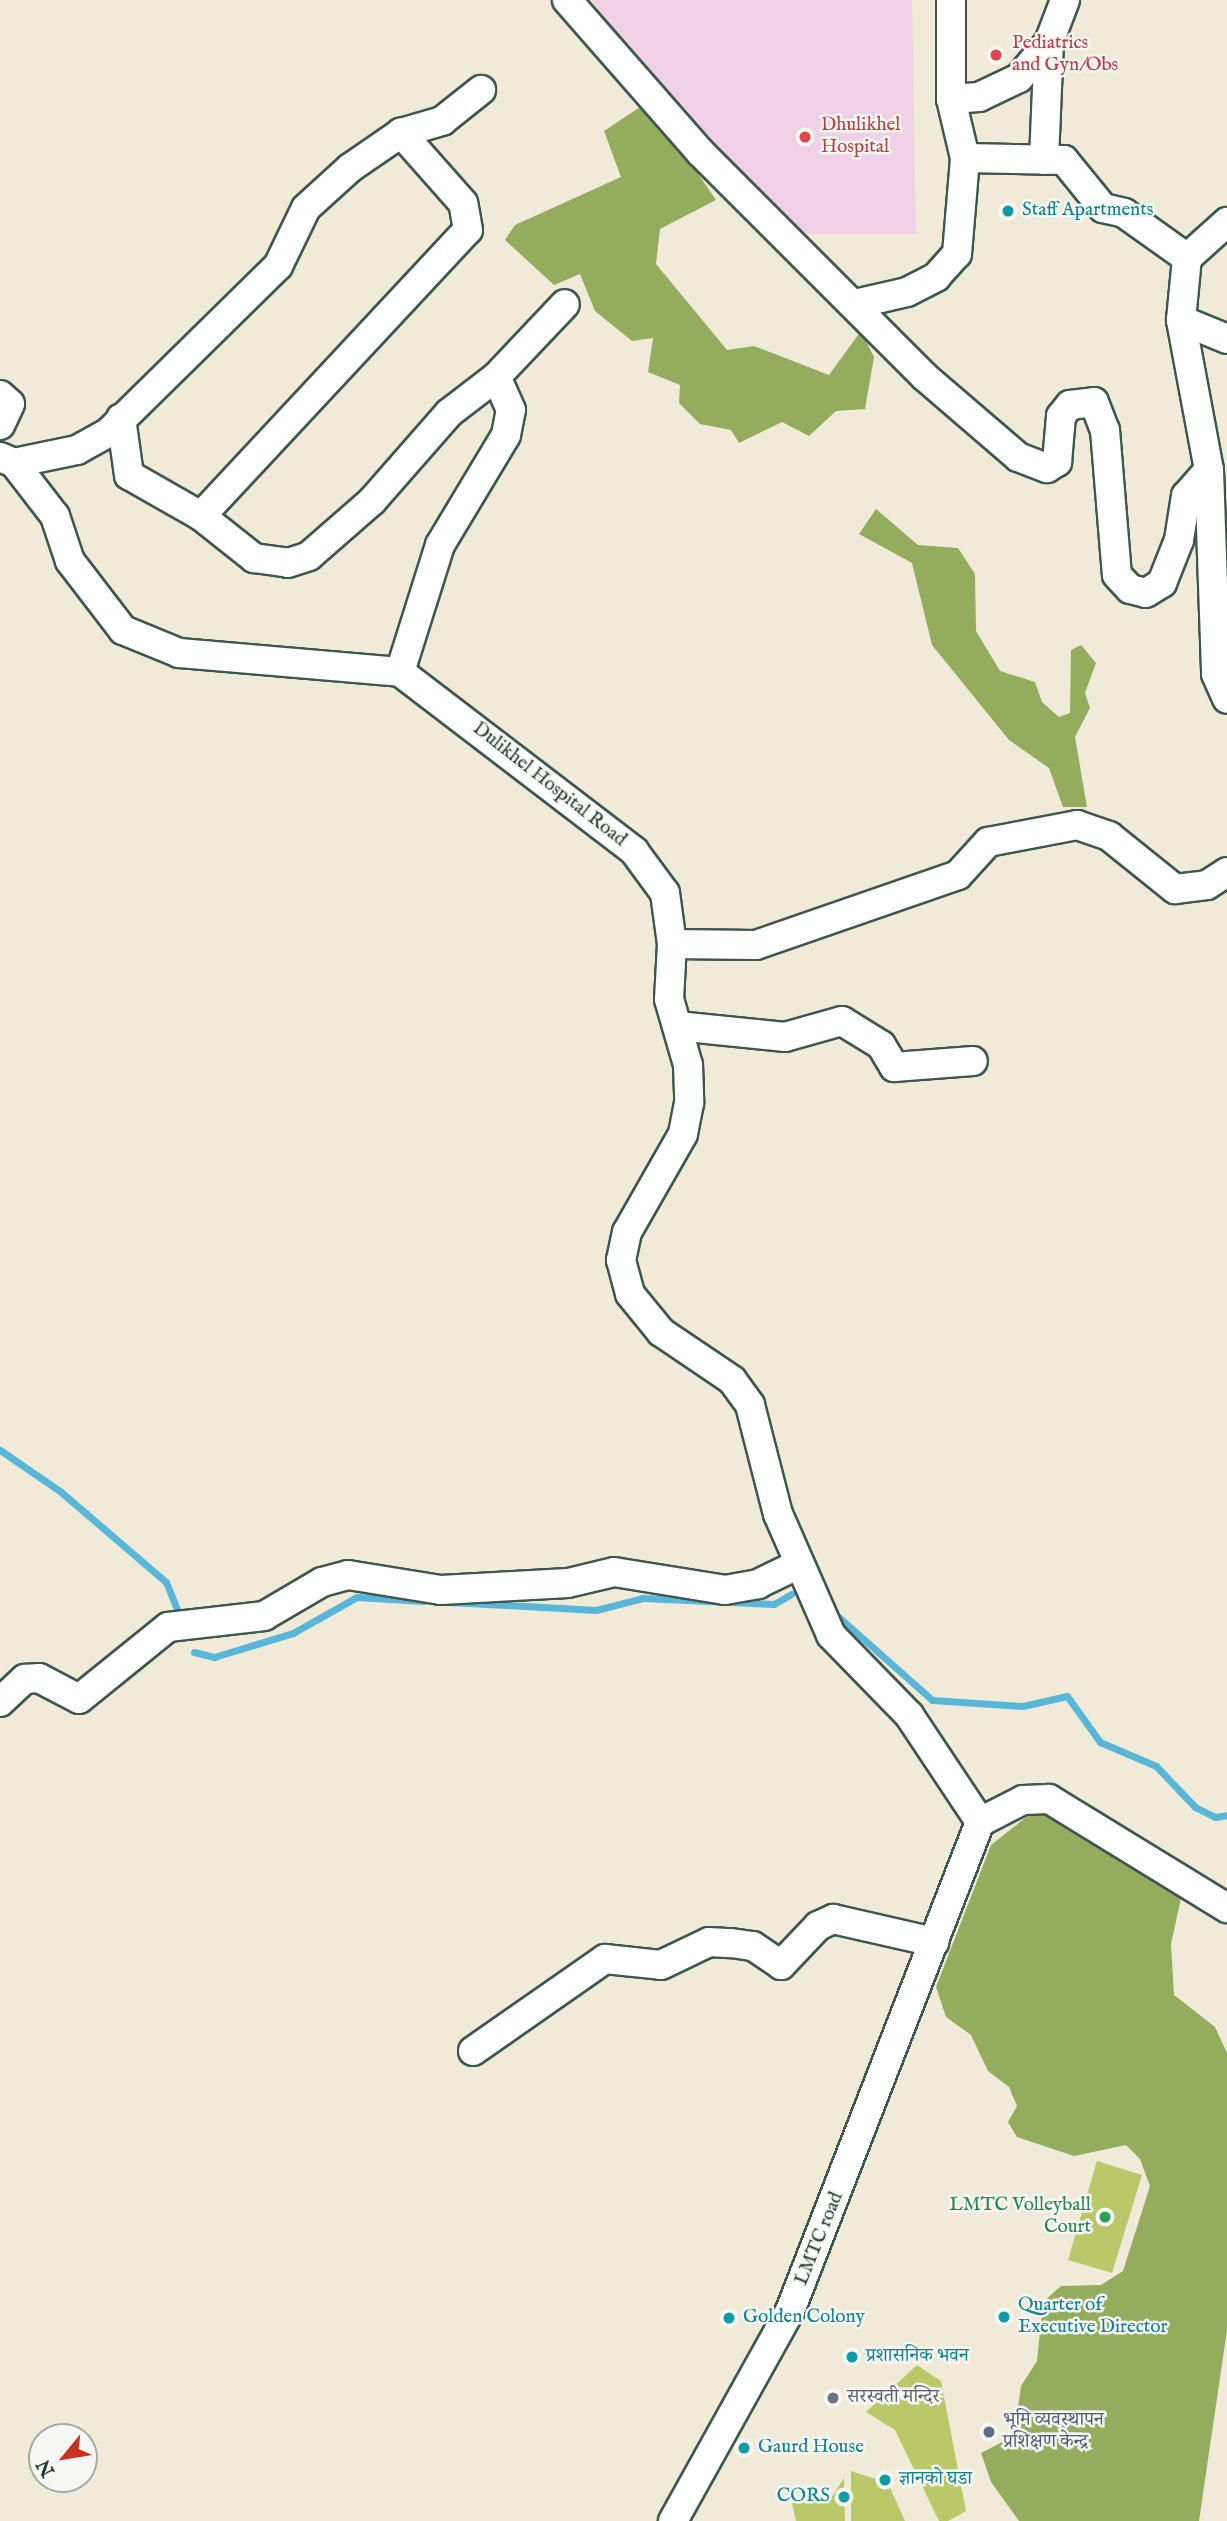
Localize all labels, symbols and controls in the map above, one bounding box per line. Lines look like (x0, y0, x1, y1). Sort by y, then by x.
place label: Pediatrics and Gyn/Obs (1012, 33, 1118, 77)
marker: Pediatrics and Gyn/Obs (986, 45, 1006, 65)
place label: Dhulikhel Hospital (821, 115, 901, 159)
marker: Dhulikhel Hospital (795, 127, 815, 147)
place label: Staff Apartments (1022, 200, 1153, 222)
marker: Staff Apartments (1000, 203, 1016, 219)
street label: Dulikhel Hospital Road (468, 718, 630, 852)
street label: LMTC road (791, 2189, 849, 2289)
place label: LMTC Volleyball Court (949, 2195, 1091, 2239)
marker: LMTC Volleyball Court (1097, 2209, 1113, 2225)
place label: Quarter of Executive Director (1018, 2295, 1167, 2339)
place label: Golden Colony (743, 2307, 865, 2329)
marker: Quarter of Executive Director (996, 2309, 1012, 2325)
marker: Golden Colony (721, 2310, 737, 2326)
place label: प्रशासनिक भवन (866, 2346, 969, 2368)
marker: प्रशासनिक भवन (844, 2349, 860, 2365)
place label: सरस्वती मन्दिर (847, 2387, 939, 2409)
marker: सरस्वती मन्दिर (825, 2390, 841, 2406)
place label: भूमि व्यवस्थापन प्रशिक्षण केन्द्र (1003, 2410, 1104, 2454)
north arrow (28, 2423, 98, 2493)
marker: भूमि व्यवस्थापन प्रशिक्षण केन्द्र (981, 2424, 997, 2440)
place label: Gaurd House (758, 2437, 864, 2459)
marker: Gaurd House (736, 2440, 752, 2456)
text: N (32, 2454, 61, 2481)
place label: ज्ञानको घडा (899, 2469, 972, 2491)
marker: ज्ञानको घडा (877, 2472, 893, 2488)
place label: CORS (777, 2486, 830, 2508)
marker: CORS (836, 2489, 852, 2505)

